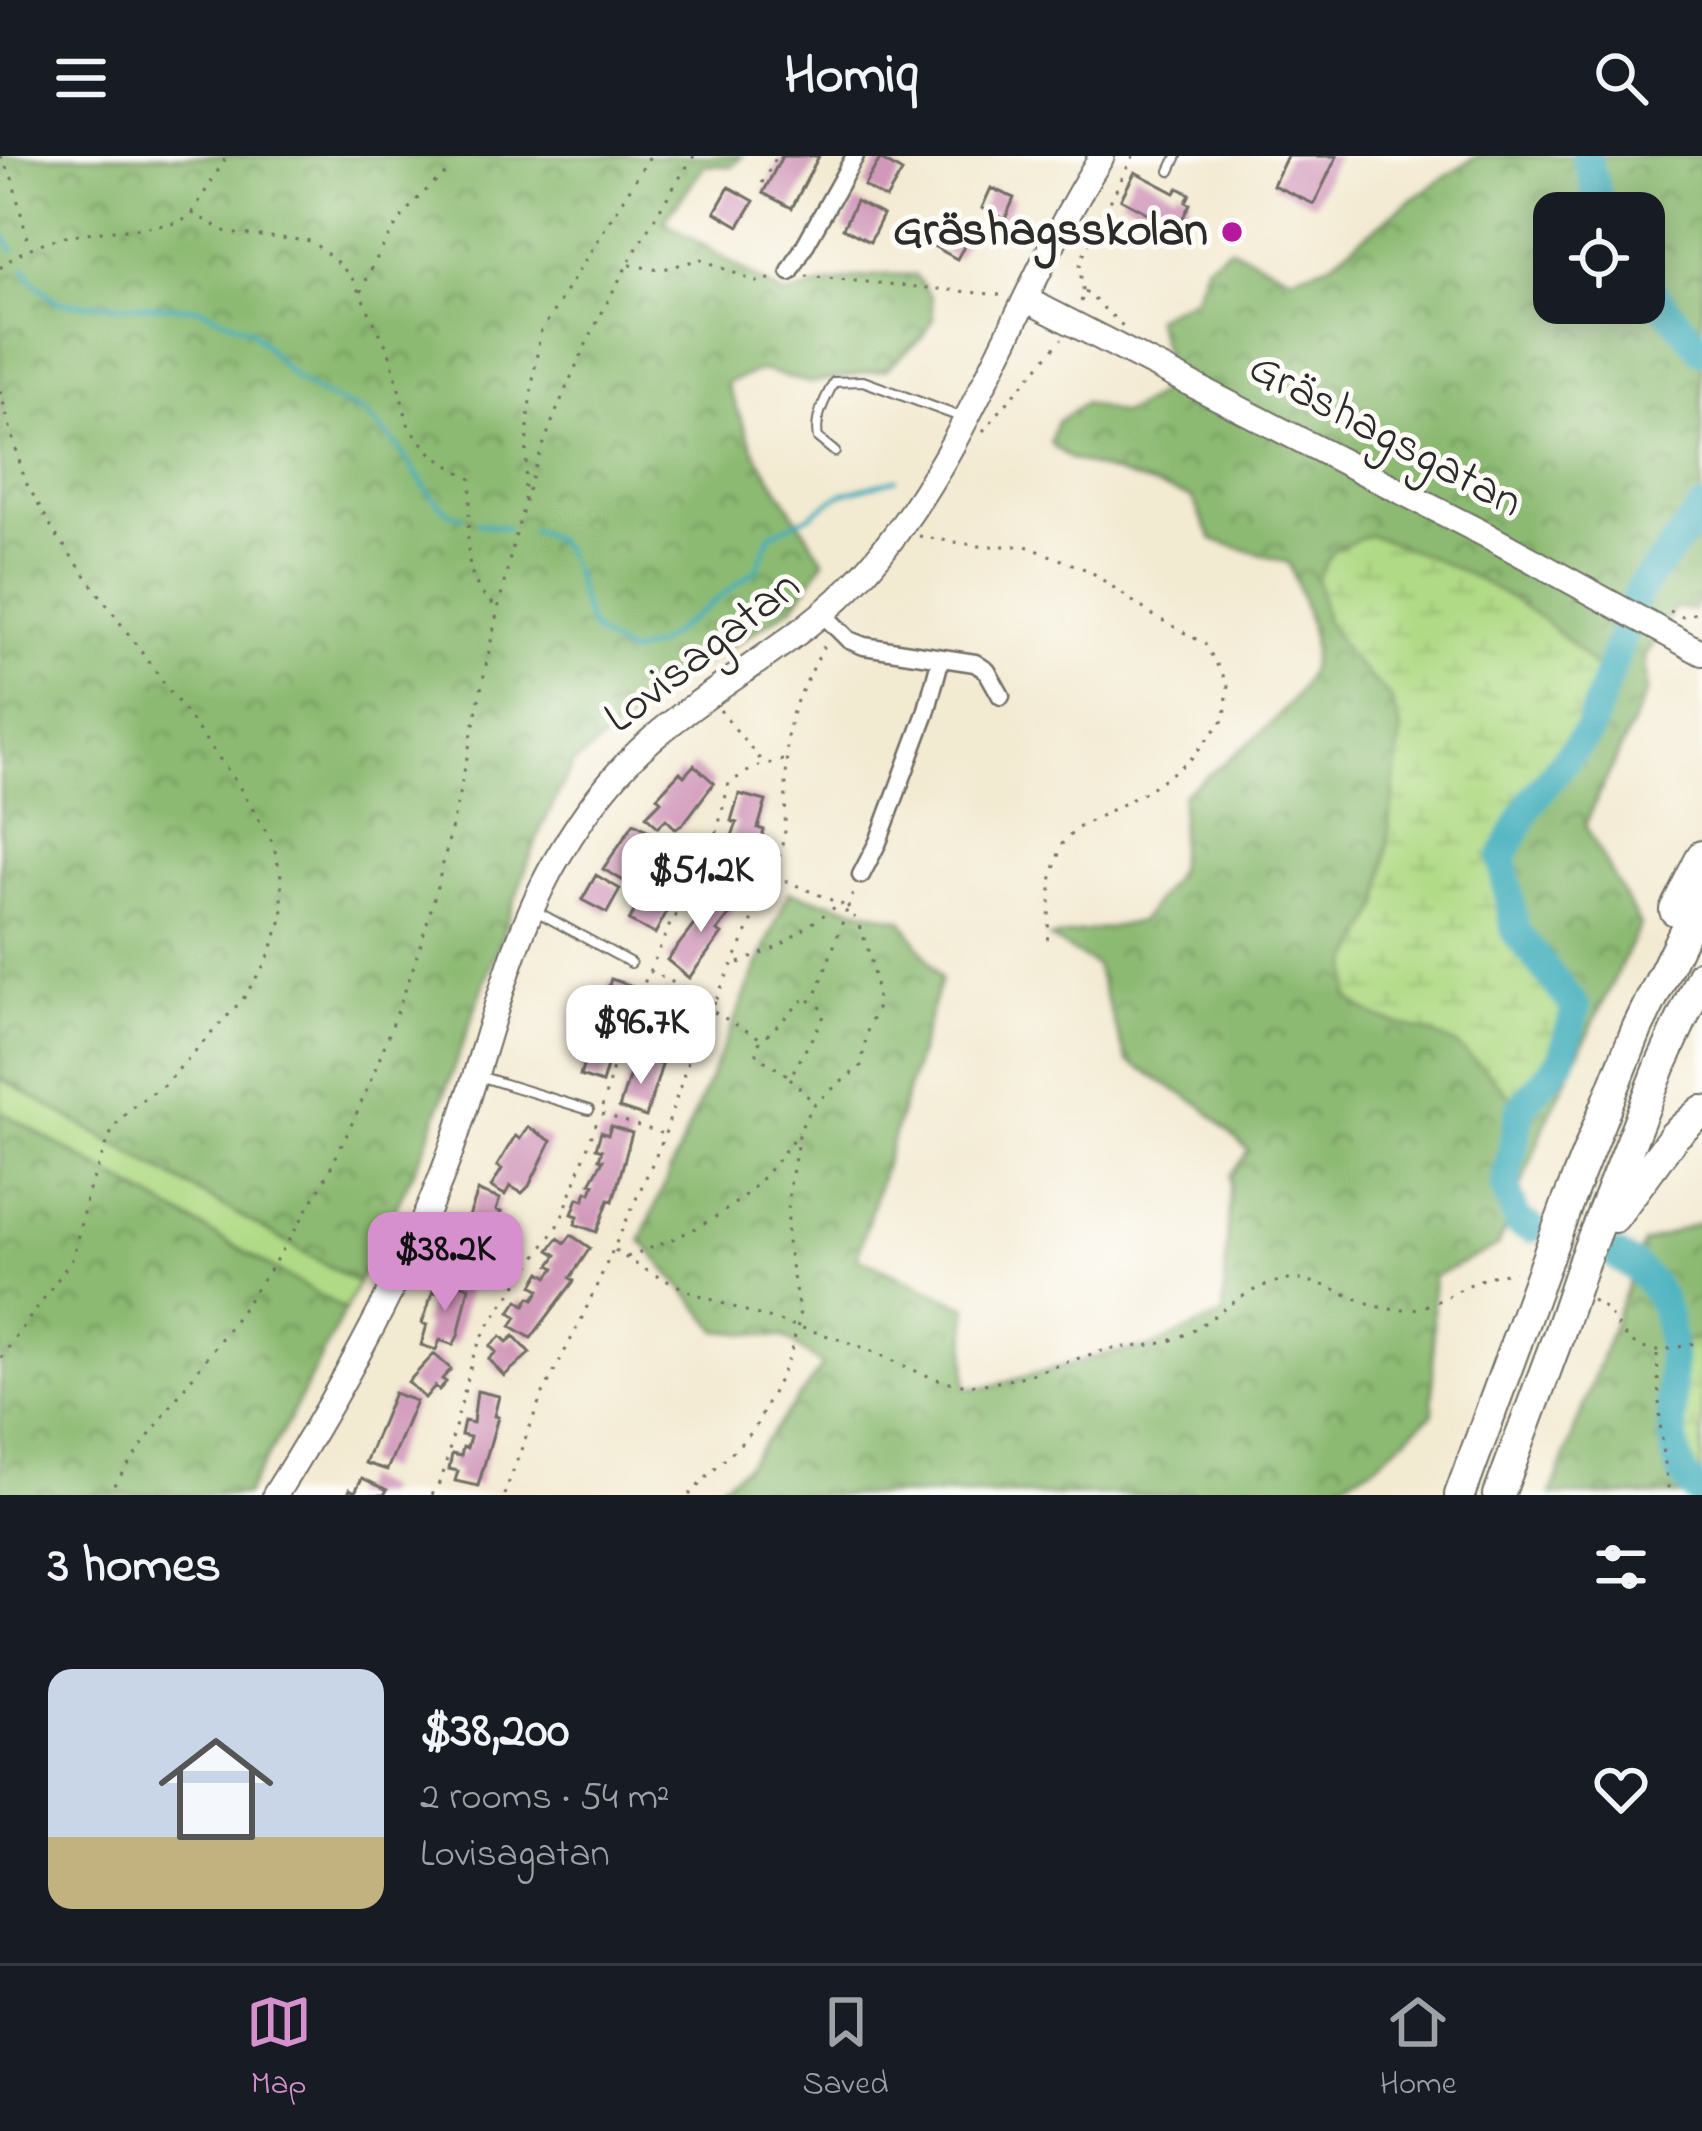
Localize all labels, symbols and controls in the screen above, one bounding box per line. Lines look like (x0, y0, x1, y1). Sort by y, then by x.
text: Homiq (784, 39, 918, 117)
icon: menu (48, 45, 114, 111)
icon: search (1588, 45, 1654, 111)
map controls (1533, 192, 1665, 324)
button: locate (1533, 192, 1665, 324)
place label: Gräshagsskolan (893, 197, 1208, 269)
marker: Gräshagsskolan (1219, 219, 1245, 245)
street label: Gräshagsgatan (1235, 334, 1535, 539)
street label: Lovisagatan (589, 554, 817, 753)
pin: $51.2K (603, 833, 799, 935)
text: $51.2K (649, 843, 753, 900)
pin: $96.7K (543, 985, 739, 1087)
text: $96.7K (593, 995, 689, 1052)
pin: $38.2K (347, 1212, 543, 1314)
text: $38.2K (395, 1222, 495, 1279)
text: 3 homes (48, 1530, 221, 1605)
icon: filters (1588, 1534, 1654, 1600)
text: $38,200 (420, 1695, 569, 1770)
icon: home (144, 1717, 288, 1861)
icon: heart (1588, 1756, 1654, 1822)
text: 2 rooms · 54 m² (420, 1770, 670, 1827)
text: Lovisagatan (420, 1827, 610, 1884)
tab: Map (246, 1989, 312, 2109)
tab: Saved (803, 1989, 889, 2109)
tab: Home (1380, 1989, 1456, 2109)

